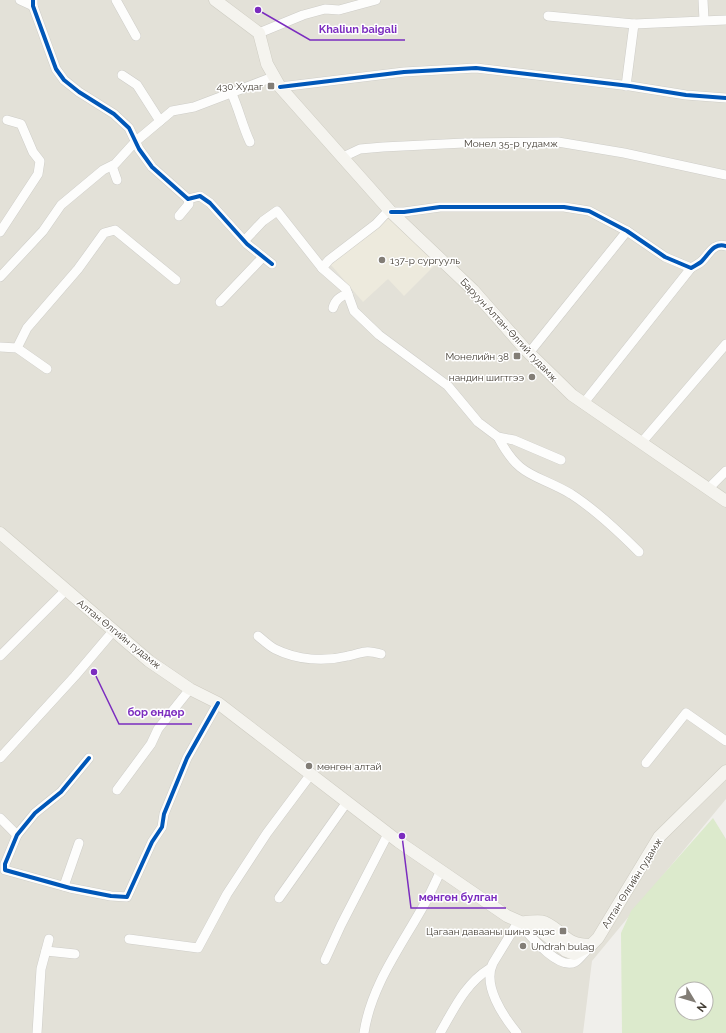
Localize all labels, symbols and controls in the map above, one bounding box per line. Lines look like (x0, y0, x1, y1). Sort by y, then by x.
callout: Khaliun baigali (310, 17, 405, 40)
text: Khaliun baigali (319, 23, 397, 36)
place label: 430 Худаг (216, 81, 263, 92)
marker: 430 Худаг (266, 81, 276, 91)
street label: Монел 35-р гудамж (464, 138, 558, 149)
marker: 137-р сургууль (377, 255, 387, 265)
place label: 137-р сургууль (390, 255, 460, 266)
street label: Баруун Алтан-Өлгий гудамж (458, 276, 560, 384)
place label: Монелийн 38 (445, 351, 509, 362)
marker: Монелийн 38 (512, 351, 522, 361)
place label: нандин шигтгээ (449, 372, 524, 383)
marker: нандин шигтгээ (527, 372, 537, 382)
street label: Алтан Өлгийн гудамж (75, 597, 163, 671)
callout: бор өндөр (119, 701, 192, 724)
text: бор өндөр (128, 706, 185, 719)
marker: мөнгөн алтай (304, 761, 314, 771)
place label: мөнгөн алтай (317, 761, 381, 772)
street label: Алтан Өлгийн гудамж (600, 836, 664, 930)
callout: мөнгөн булган (411, 885, 506, 908)
text: мөнгөн булган (419, 891, 497, 904)
place label: Цагаан давааны шинэ эцэс (426, 926, 556, 937)
marker: Цагаан давааны шинэ эцэс (558, 926, 568, 936)
marker: Undrah bulag (518, 941, 528, 951)
place label: Undrah bulag (531, 941, 594, 952)
north arrow (674, 981, 714, 1021)
text: N (694, 1000, 709, 1014)

